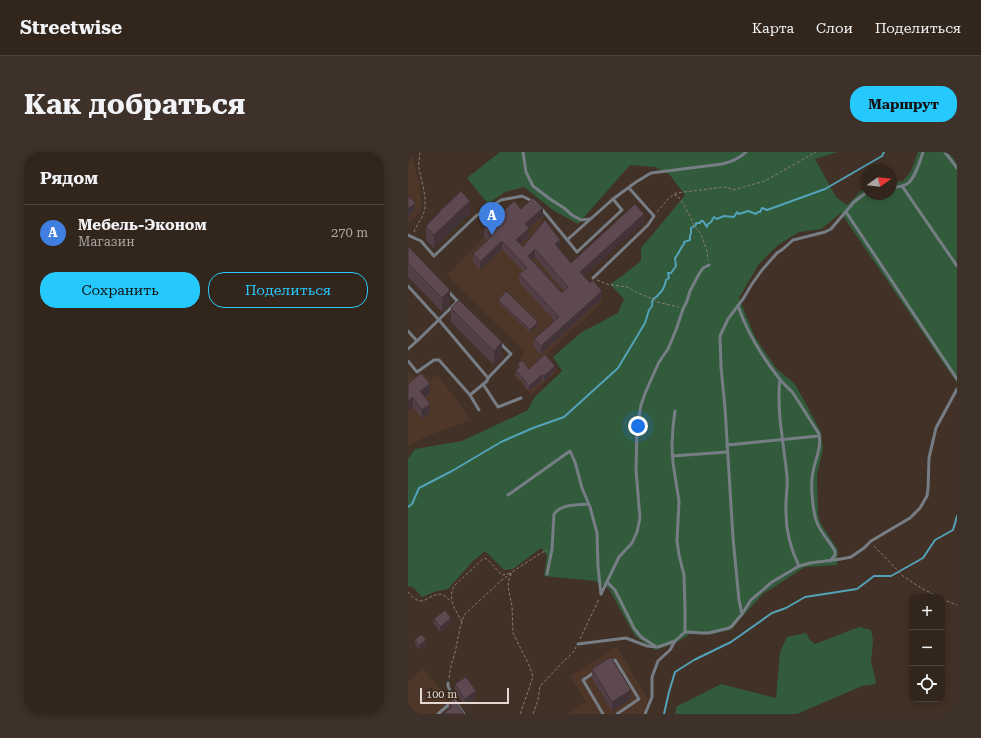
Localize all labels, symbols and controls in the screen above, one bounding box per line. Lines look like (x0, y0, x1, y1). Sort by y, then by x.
text: Streetwise (20, 16, 122, 39)
text: Карта (752, 20, 794, 36)
text: Слои (816, 20, 853, 36)
text: Поделиться (875, 20, 961, 36)
button: Маршрут (850, 86, 957, 122)
text: Как добраться (24, 88, 245, 121)
north arrow (861, 164, 897, 200)
text: Рядом (40, 168, 98, 188)
pin: A (479, 202, 505, 235)
text: Мебель-Эконом (78, 216, 207, 234)
text: A (48, 225, 58, 240)
text: 270 m (331, 225, 368, 240)
text: Магазин (78, 234, 135, 249)
button: Сохранить (40, 272, 200, 308)
button: Поделиться (208, 272, 368, 308)
your location (628, 416, 648, 436)
map controls (909, 594, 945, 702)
button: + (909, 594, 945, 630)
button: − (909, 630, 945, 666)
button: locate (909, 666, 945, 702)
scale bar (420, 686, 509, 705)
text: 100 m (426, 688, 457, 701)

